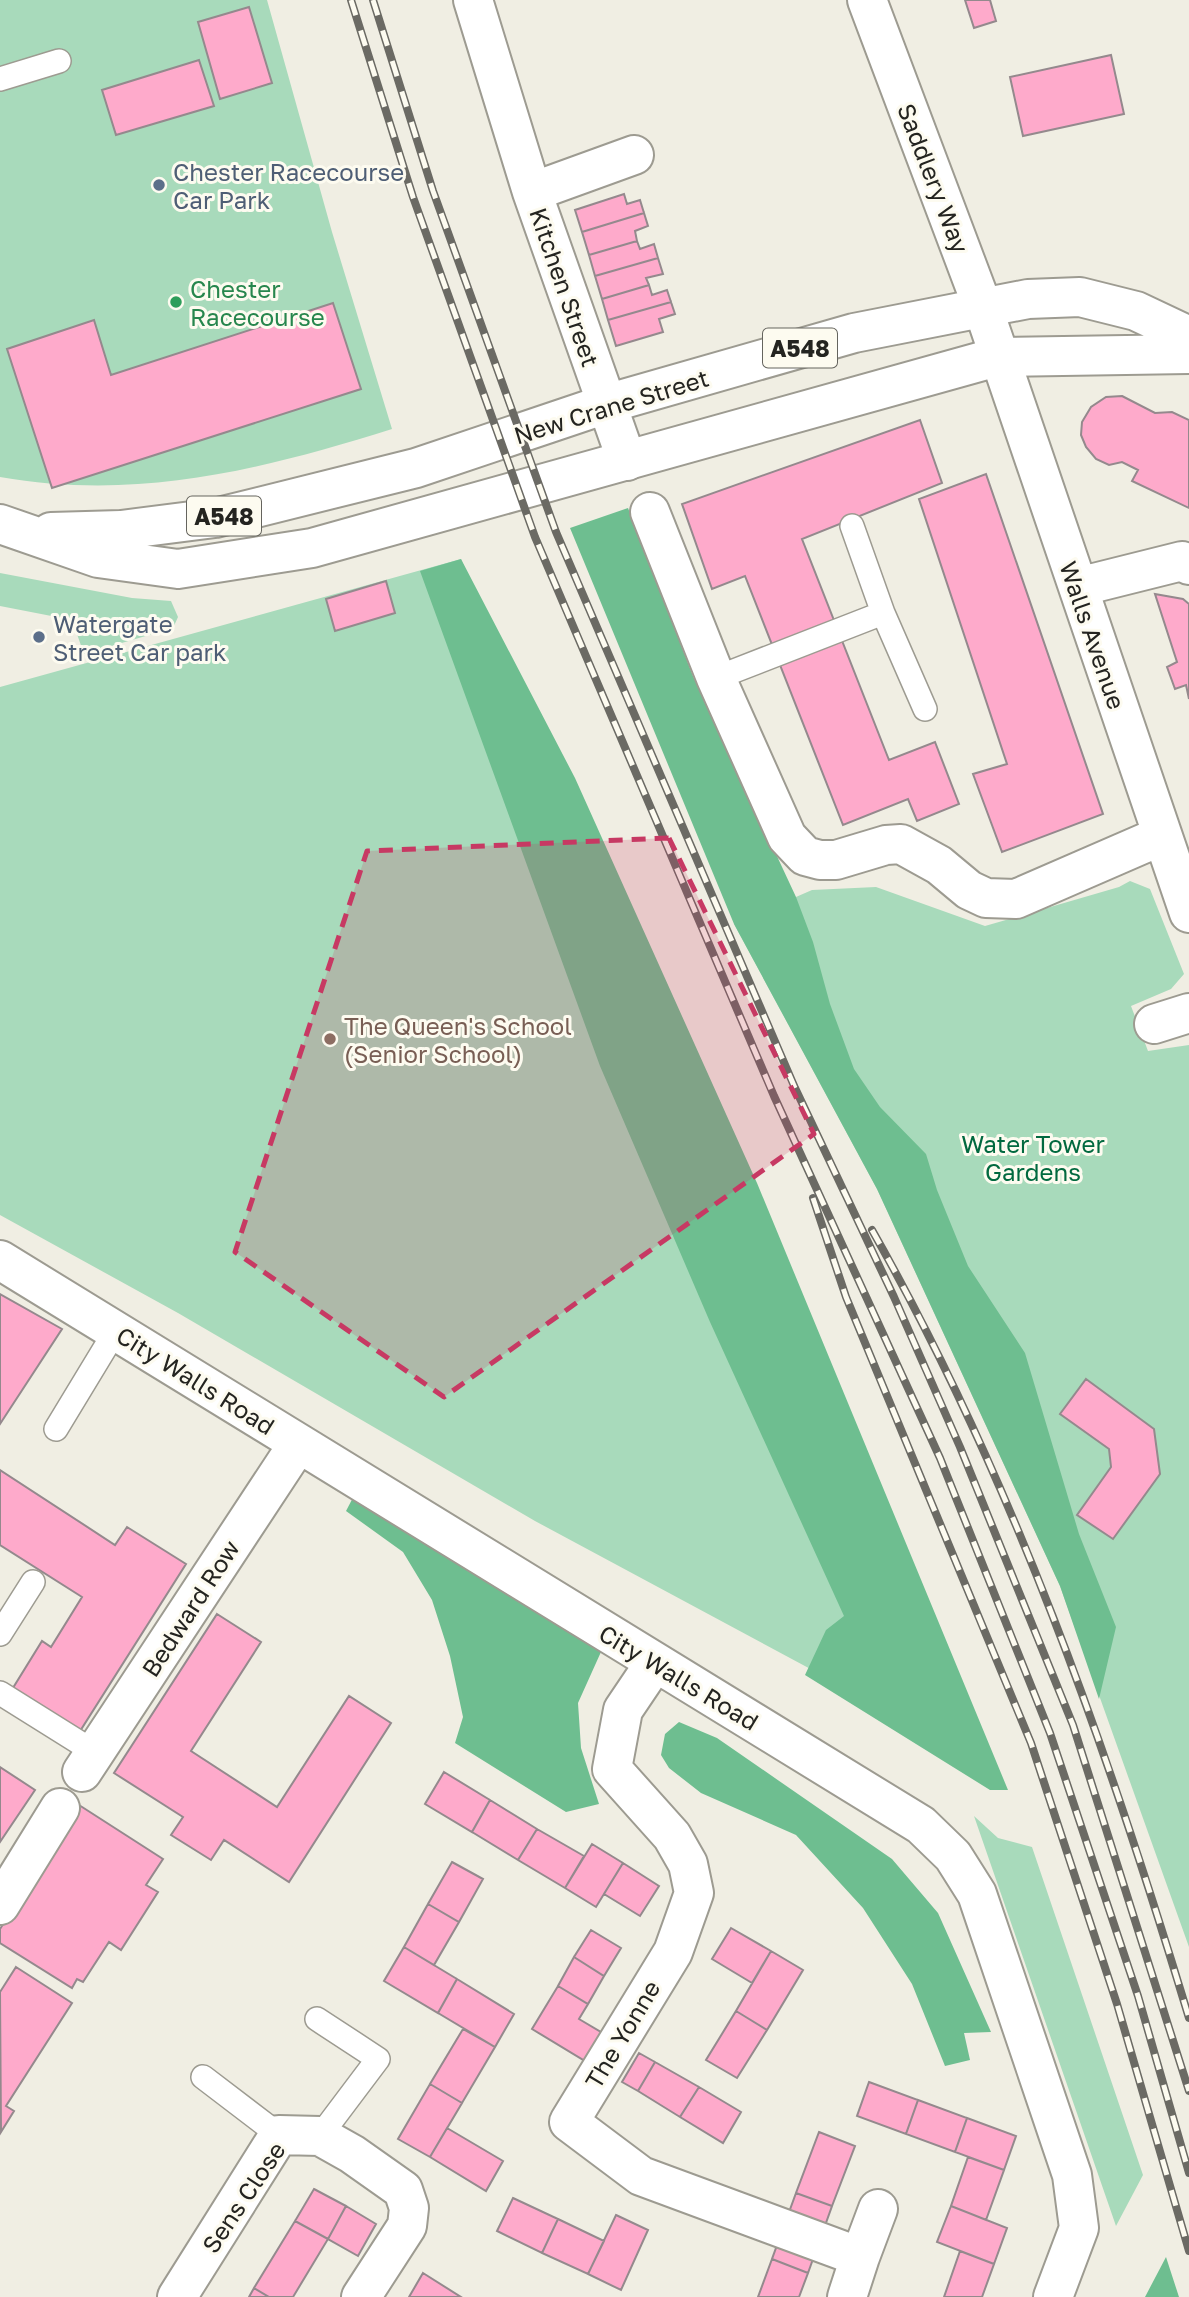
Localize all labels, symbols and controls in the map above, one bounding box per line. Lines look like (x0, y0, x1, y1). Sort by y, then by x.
street label: Saddlery Way (892, 99, 976, 257)
place label: Chester Racecourse Car Park (173, 157, 404, 214)
marker: Chester Racecourse Car Park (151, 177, 167, 193)
street label: Kitchen Street (524, 204, 606, 370)
place label: Chester Racecourse (190, 274, 325, 331)
marker: Chester Racecourse (168, 294, 184, 310)
road number: A548 (763, 328, 837, 368)
street label: New Crane Street (510, 363, 712, 449)
road number: A548 (187, 496, 261, 536)
street label: Walls Avenue (1054, 557, 1132, 713)
place label: Watergate Street Car park (53, 609, 227, 666)
marker: Watergate Street Car park (31, 629, 47, 645)
place label: The Queen's School (Senior School) (344, 1011, 572, 1068)
marker: The Queen's School (Senior School) (322, 1031, 338, 1047)
park label: Water Tower Gardens (961, 1129, 1105, 1186)
street label: City Walls Road (112, 1320, 280, 1440)
street label: Bedward Row (135, 1534, 245, 1682)
street label: City Walls Road (594, 1618, 764, 1736)
street label: The Yonne (578, 1975, 666, 2093)
street label: Sens Close (195, 2136, 291, 2258)

